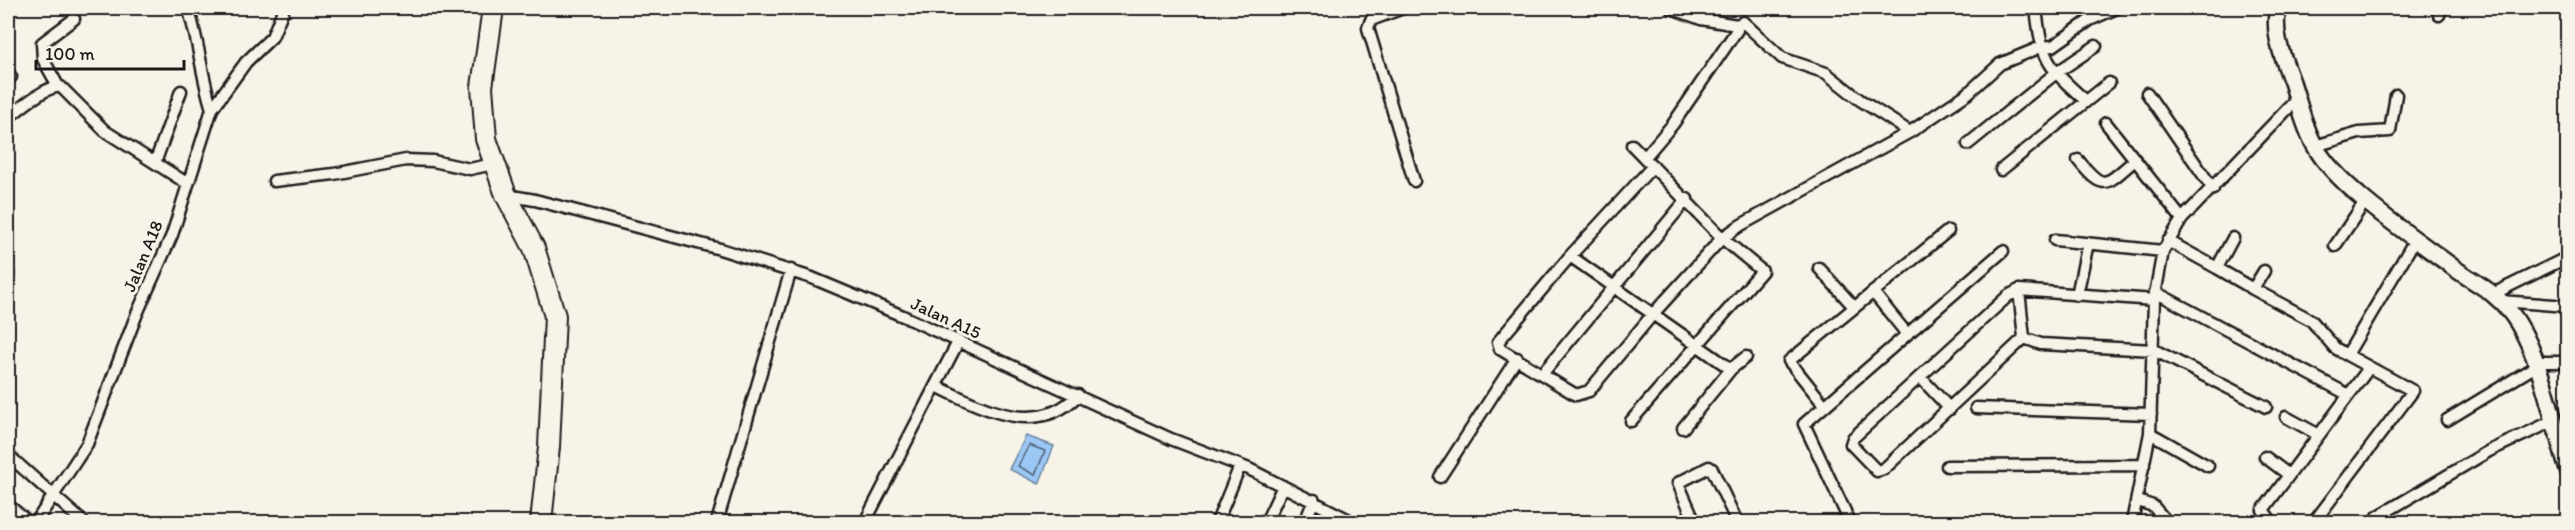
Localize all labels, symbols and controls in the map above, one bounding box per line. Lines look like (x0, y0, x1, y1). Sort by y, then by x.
scale bar (36, 33, 184, 71)
text: 100 m (45, 43, 95, 65)
street label: Jalan A18 (118, 217, 168, 295)
street label: Jalan A15 (907, 292, 985, 344)

